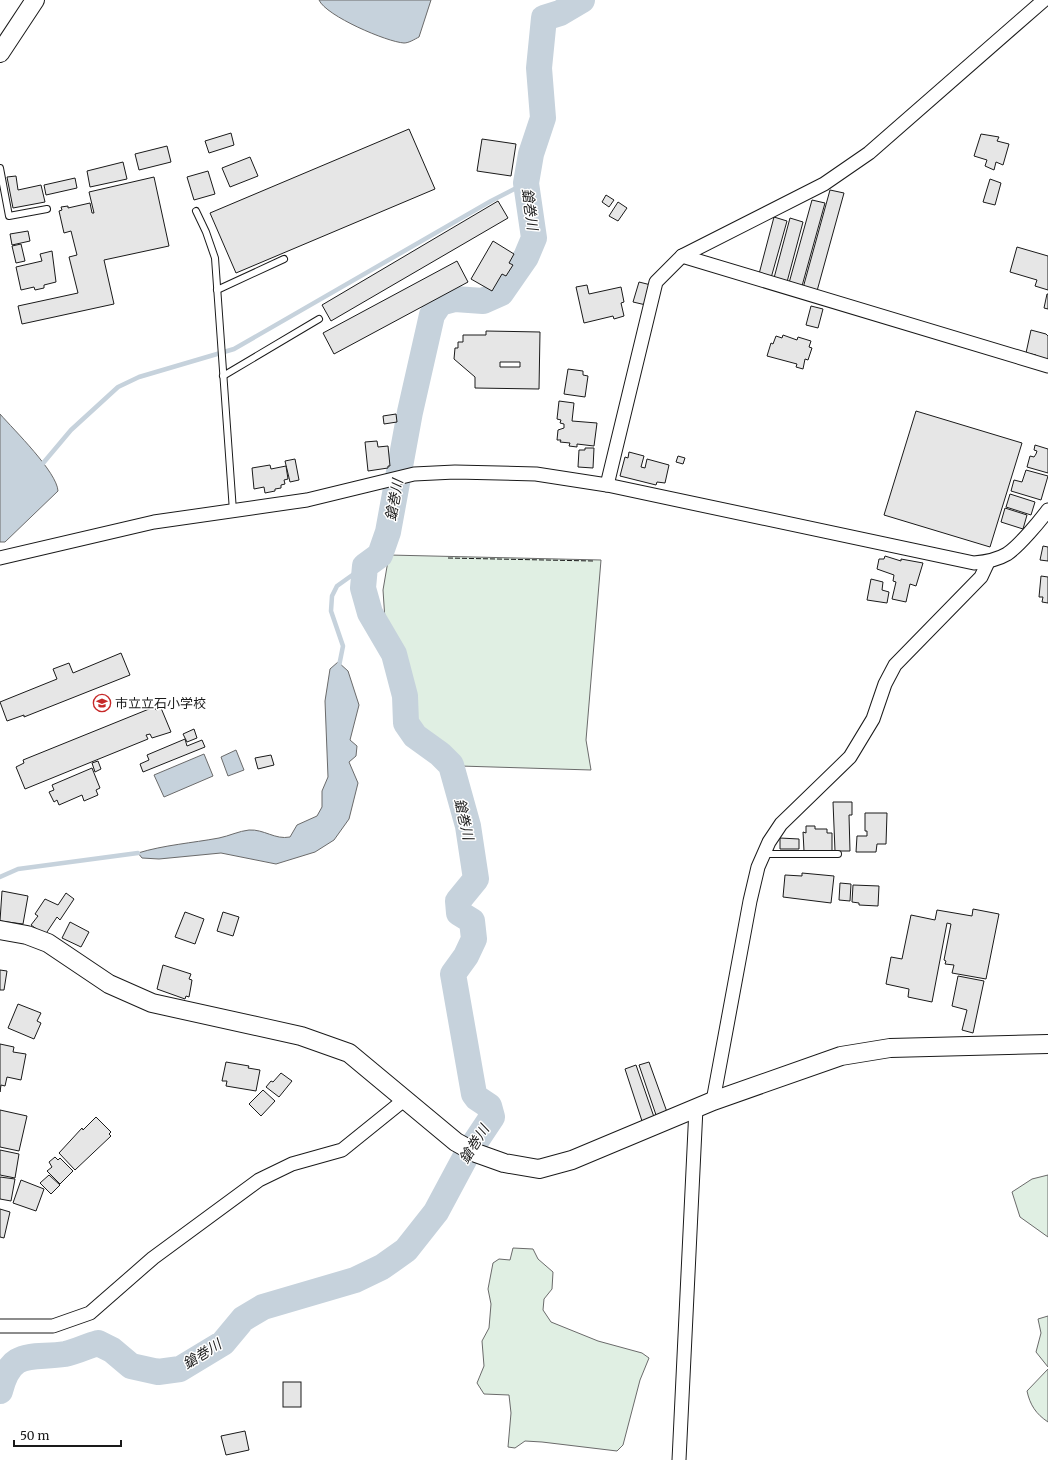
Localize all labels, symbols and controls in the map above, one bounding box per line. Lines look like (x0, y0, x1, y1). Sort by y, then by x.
water label: 鎗巻川 (518, 187, 542, 233)
water label: 鎗巻川 (381, 476, 407, 522)
school or university icon: 市立立石小学校 (92, 693, 112, 713)
place label: 市立立石小学校 (115, 695, 206, 712)
water label: 鎗巻川 (451, 797, 478, 843)
water label: 鎗巻川 (455, 1120, 494, 1167)
water label: 鎗巻川 (179, 1334, 226, 1373)
scale bar (14, 1422, 121, 1448)
text: 50 m (20, 1428, 49, 1443)

